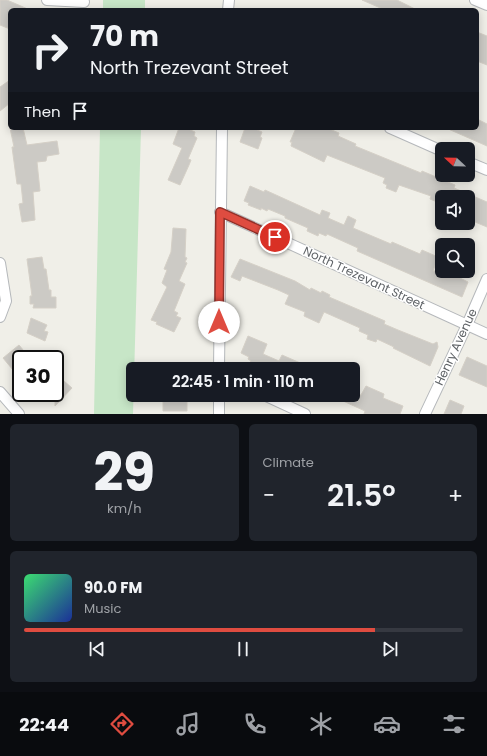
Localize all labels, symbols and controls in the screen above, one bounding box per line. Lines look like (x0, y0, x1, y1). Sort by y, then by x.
text: 70 m (90, 17, 159, 56)
icon: right (24, 24, 76, 76)
text: North Trezevant Street (90, 55, 289, 80)
icon: arrive (69, 100, 91, 122)
text: Then (24, 101, 61, 122)
north arrow (435, 142, 475, 182)
map controls (435, 142, 475, 278)
button: sound (435, 190, 475, 230)
pin (258, 220, 292, 254)
icon: arrive (264, 226, 286, 248)
button: search (435, 238, 475, 278)
street label: North Trezevant Street (301, 242, 428, 313)
position arrow (198, 301, 240, 343)
street label: Henry Avenue (430, 306, 481, 388)
speed limit sign: 30 (12, 350, 64, 402)
text: 22:45 · 1 min · 110 m (172, 371, 314, 392)
text: 29 (93, 436, 155, 509)
text: Climate (263, 453, 314, 472)
text: 21.5° (327, 474, 396, 517)
text: − (263, 480, 275, 511)
text: + (448, 480, 463, 511)
text: km/h (107, 499, 142, 518)
text: 90.0 FM (84, 577, 142, 598)
text: Music (84, 599, 121, 618)
icon: previous (86, 638, 108, 660)
icon: pause (232, 638, 254, 660)
icon: next (379, 638, 401, 660)
icon: directions (108, 710, 136, 738)
icon: music (174, 710, 202, 738)
icon: phone (241, 710, 269, 738)
icon: climate (307, 710, 335, 738)
icon: car (373, 710, 401, 738)
icon: filters (440, 710, 468, 738)
text: 22:44 (19, 712, 69, 737)

